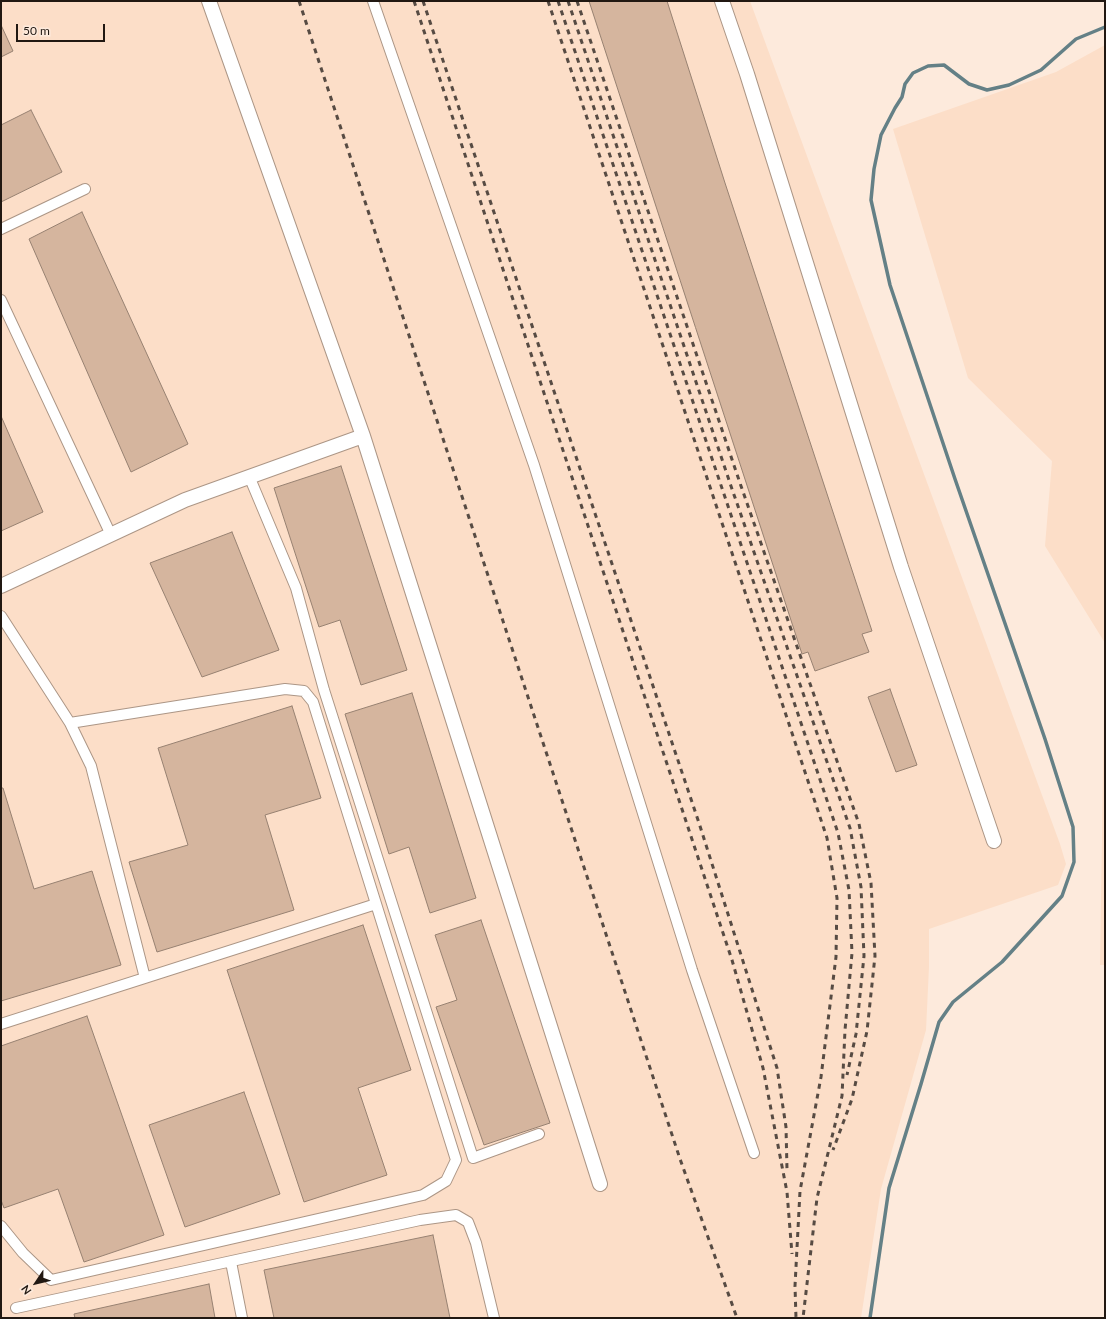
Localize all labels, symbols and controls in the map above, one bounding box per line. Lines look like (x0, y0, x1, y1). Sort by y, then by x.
scale bar (18, 16, 107, 42)
text: 50 m (23, 23, 50, 38)
north arrow (16, 1263, 56, 1303)
text: N (18, 1283, 34, 1297)

